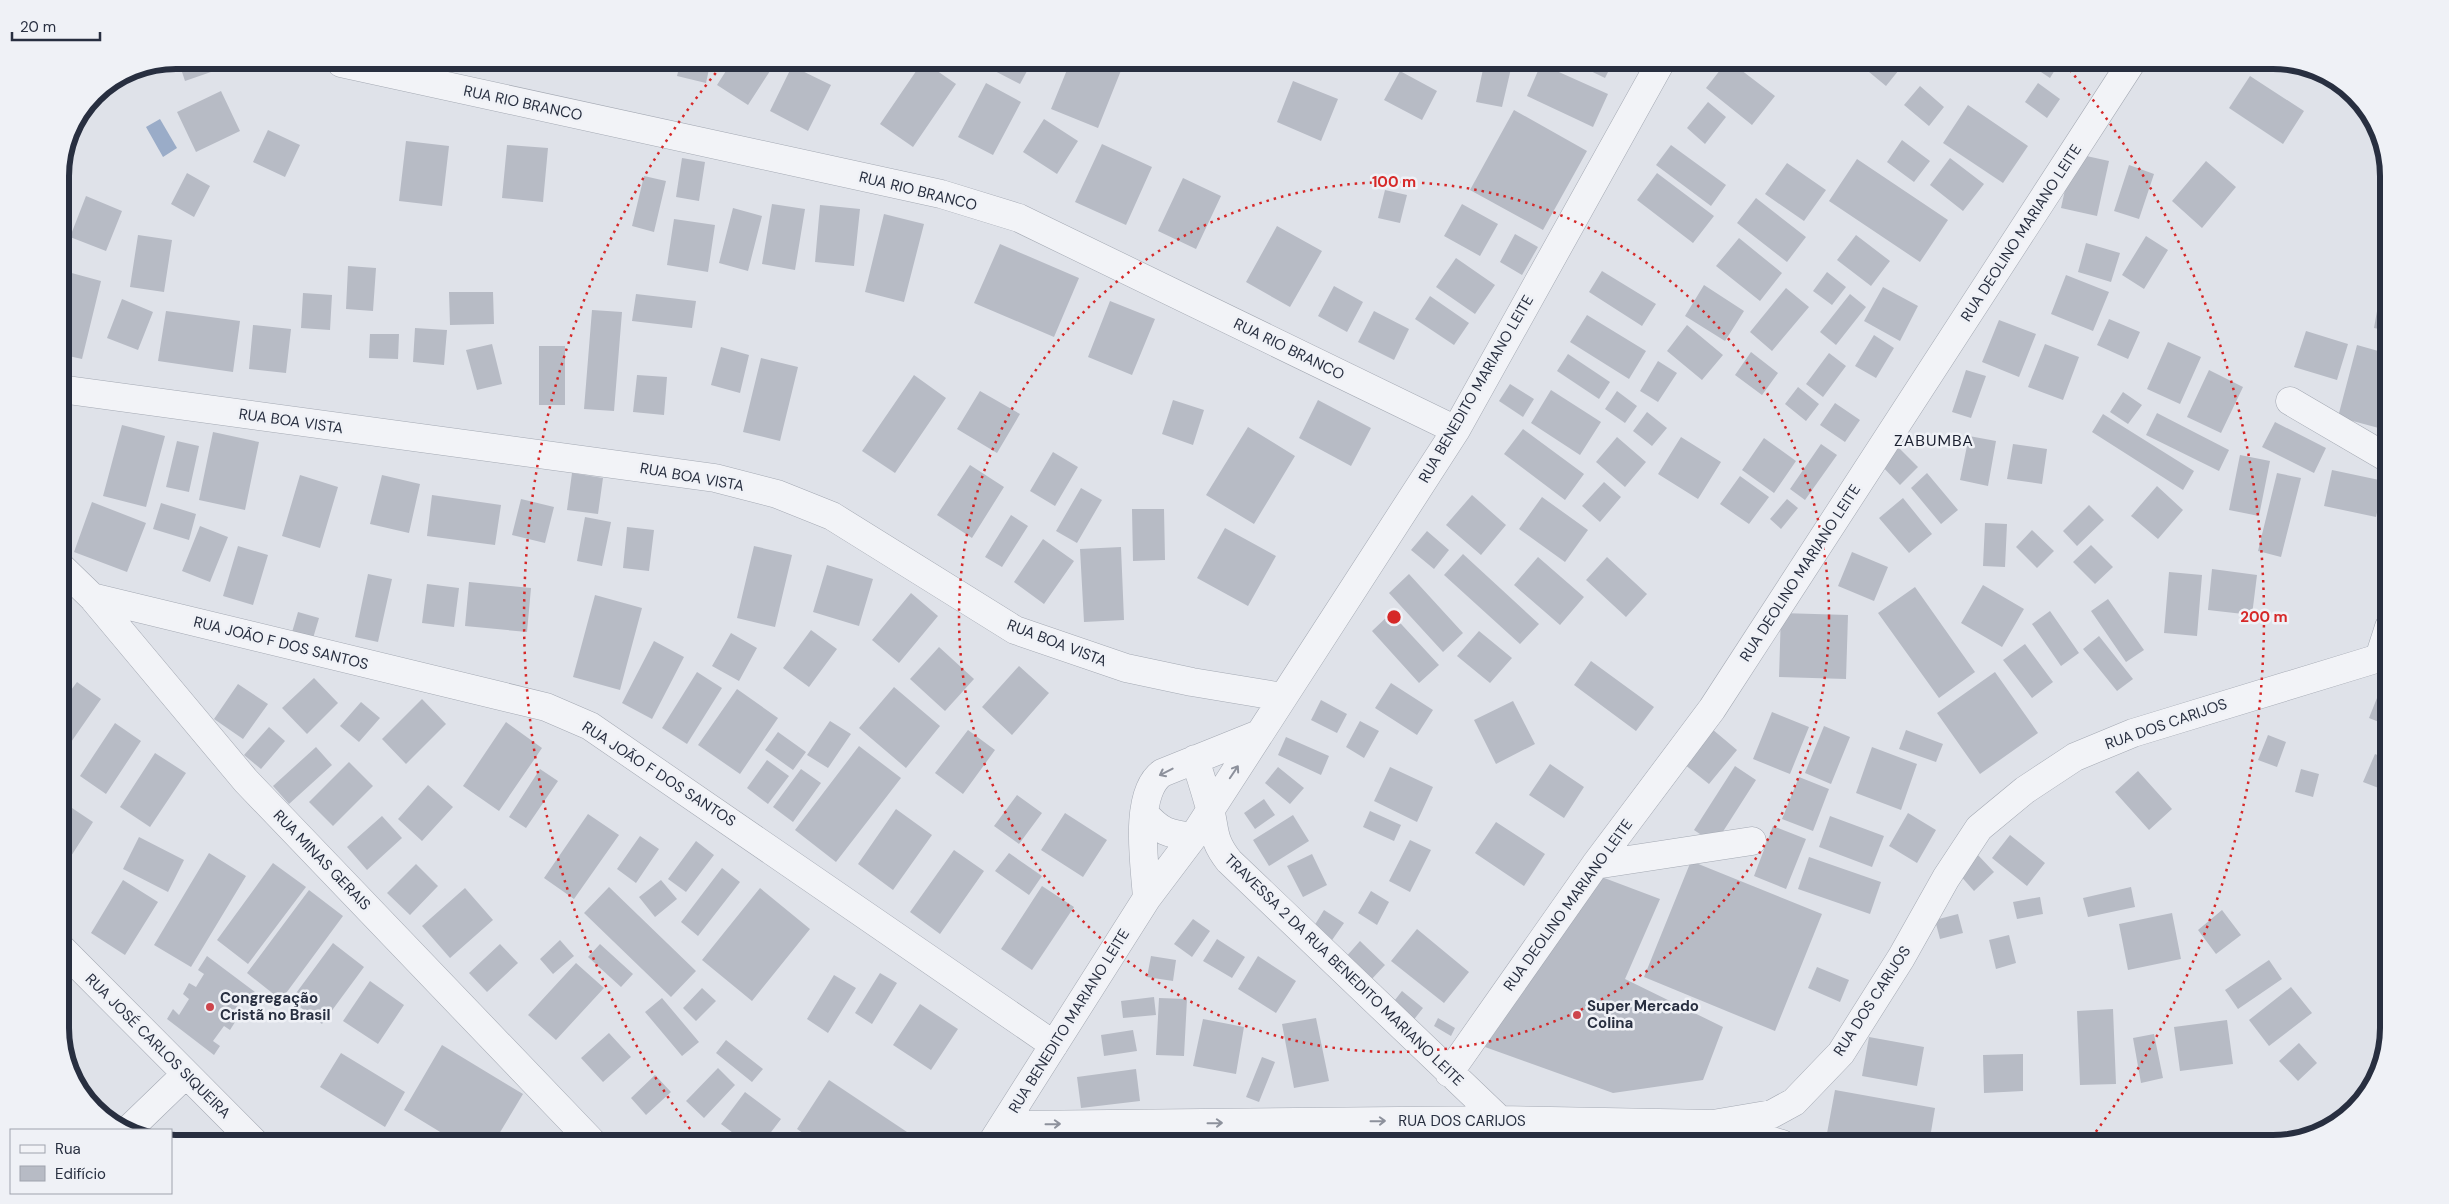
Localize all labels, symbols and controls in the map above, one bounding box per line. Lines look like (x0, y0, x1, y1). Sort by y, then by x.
scale bar (12, 10, 100, 42)
text: 20 m (20, 17, 56, 37)
street label: RUA RIO BRANCO (462, 81, 584, 125)
street label: RUA DEOLINO MARIANO LEITE (1956, 140, 2086, 326)
street label: RUA RIO BRANCO (857, 167, 979, 215)
text: 100 m (1372, 172, 1416, 192)
street label: RUA BENEDITO MARIANO LEITE (1414, 292, 1538, 486)
street label: RUA RIO BRANCO (1230, 314, 1348, 384)
street label: RUA BOA VISTA (237, 404, 345, 438)
district label: ZABUMBA (1894, 430, 1974, 451)
street label: RUA BOA VISTA (638, 458, 746, 496)
street label: RUA DEOLINO MARIANO LEITE (1735, 480, 1865, 666)
text: 200 m (2240, 607, 2288, 627)
centre of rings (1385, 608, 1403, 626)
street label: RUA JOÃO F DOS SANTOS (192, 612, 371, 674)
street label: RUA BOA VISTA (1004, 615, 1110, 671)
street label: RUA DOS CARIJOS (2102, 694, 2230, 754)
street label: RUA JOÃO F DOS SANTOS (578, 717, 740, 831)
one-way arrow (1229, 765, 1239, 779)
one-way arrow (1158, 767, 1173, 777)
street label: RUA MINAS GERAIS (269, 805, 375, 915)
street label: RUA DEOLINO MARIANO LEITE (1499, 815, 1637, 995)
street label: TRAVESSA 2 DA RUA BENEDITO MARIANO LEITE (1220, 850, 1468, 1090)
street label: RUA BENEDITO MARIANO LEITE (1004, 925, 1134, 1117)
street label: RUA DOS CARIJOS (1829, 942, 1915, 1060)
street label: RUA JOSÉ CARLOS SIQUEIRA (81, 969, 235, 1123)
place label: Congregação Cristã no Brasil (220, 988, 330, 1025)
place label: Super Mercado Colina (1587, 996, 1699, 1033)
marker: Congregação Cristã no Brasil (204, 1001, 216, 1013)
marker: Super Mercado Colina (1571, 1009, 1583, 1021)
street label: RUA DOS CARIJOS (1398, 1111, 1526, 1131)
one-way arrow (1370, 1116, 1386, 1126)
one-way arrow (1207, 1118, 1223, 1128)
one-way arrow (1044, 1119, 1061, 1129)
legend (10, 1129, 172, 1194)
text: Rua (55, 1139, 81, 1159)
text: Edifício (55, 1164, 106, 1184)

